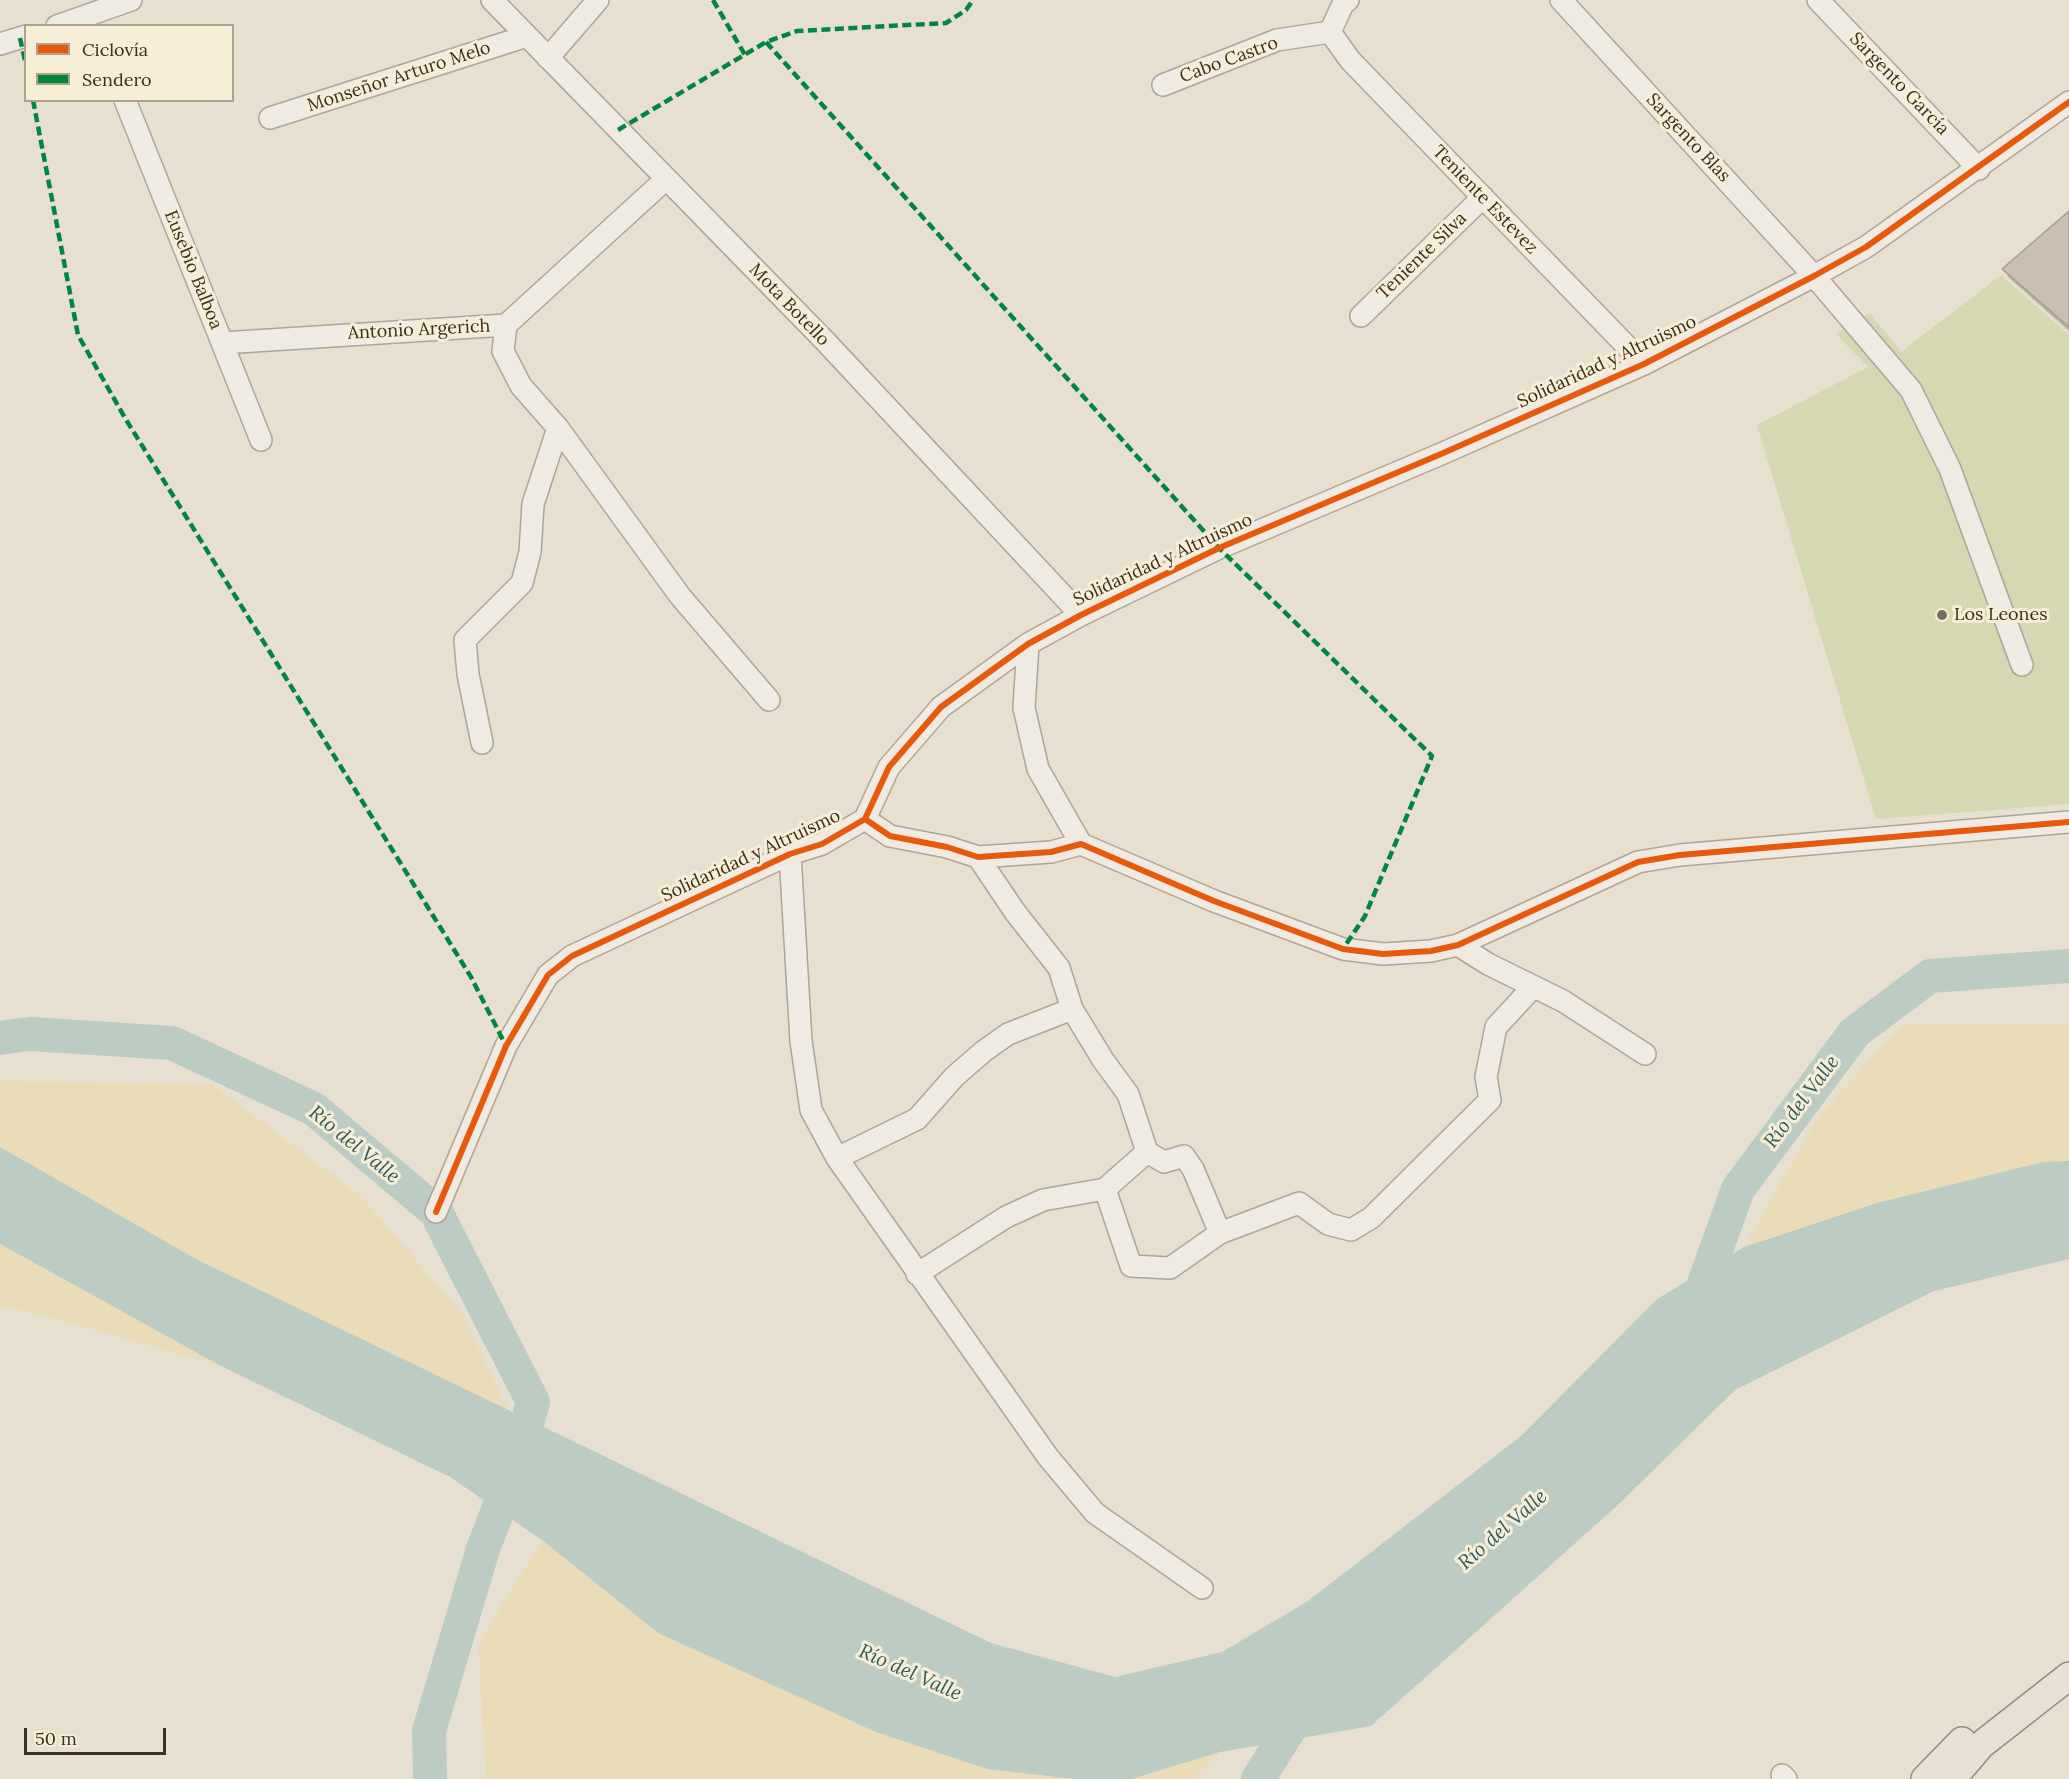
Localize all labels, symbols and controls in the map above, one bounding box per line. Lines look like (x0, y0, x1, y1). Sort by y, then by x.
legend (24, 24, 234, 102)
street label: Sargento García (1845, 28, 1953, 140)
street label: Cabo Castro (1177, 32, 1281, 88)
street label: Monseñor Arturo Melo (305, 37, 493, 117)
text: Ciclovía (82, 38, 148, 61)
text: Sendero (82, 68, 152, 91)
street label: Sargento Blas (1641, 89, 1735, 187)
street label: Teniente Estevez (1428, 141, 1542, 259)
street label: Eusebio Balboa (159, 207, 227, 333)
street label: Teniente Silva (1373, 208, 1471, 304)
street label: Mota Botello (744, 259, 834, 351)
street label: Solidaridad y Altruismo (1514, 311, 1700, 413)
street label: Antonio Argerich (347, 315, 491, 345)
street label: Solidaridad y Altruismo (1070, 509, 1256, 611)
place label: Los Leones (1954, 604, 2048, 626)
marker: Los Leones (1935, 608, 1949, 622)
street label: Solidaridad y Altruismo (658, 805, 844, 907)
water label: Río del Valle (1759, 1051, 1845, 1153)
water label: Río del Valle (304, 1101, 404, 1189)
water label: Río del Valle (1454, 1485, 1552, 1575)
water label: Río del Valle (855, 1640, 965, 1706)
scale bar (27, 1716, 170, 1754)
text: 50 m (35, 1727, 77, 1750)

